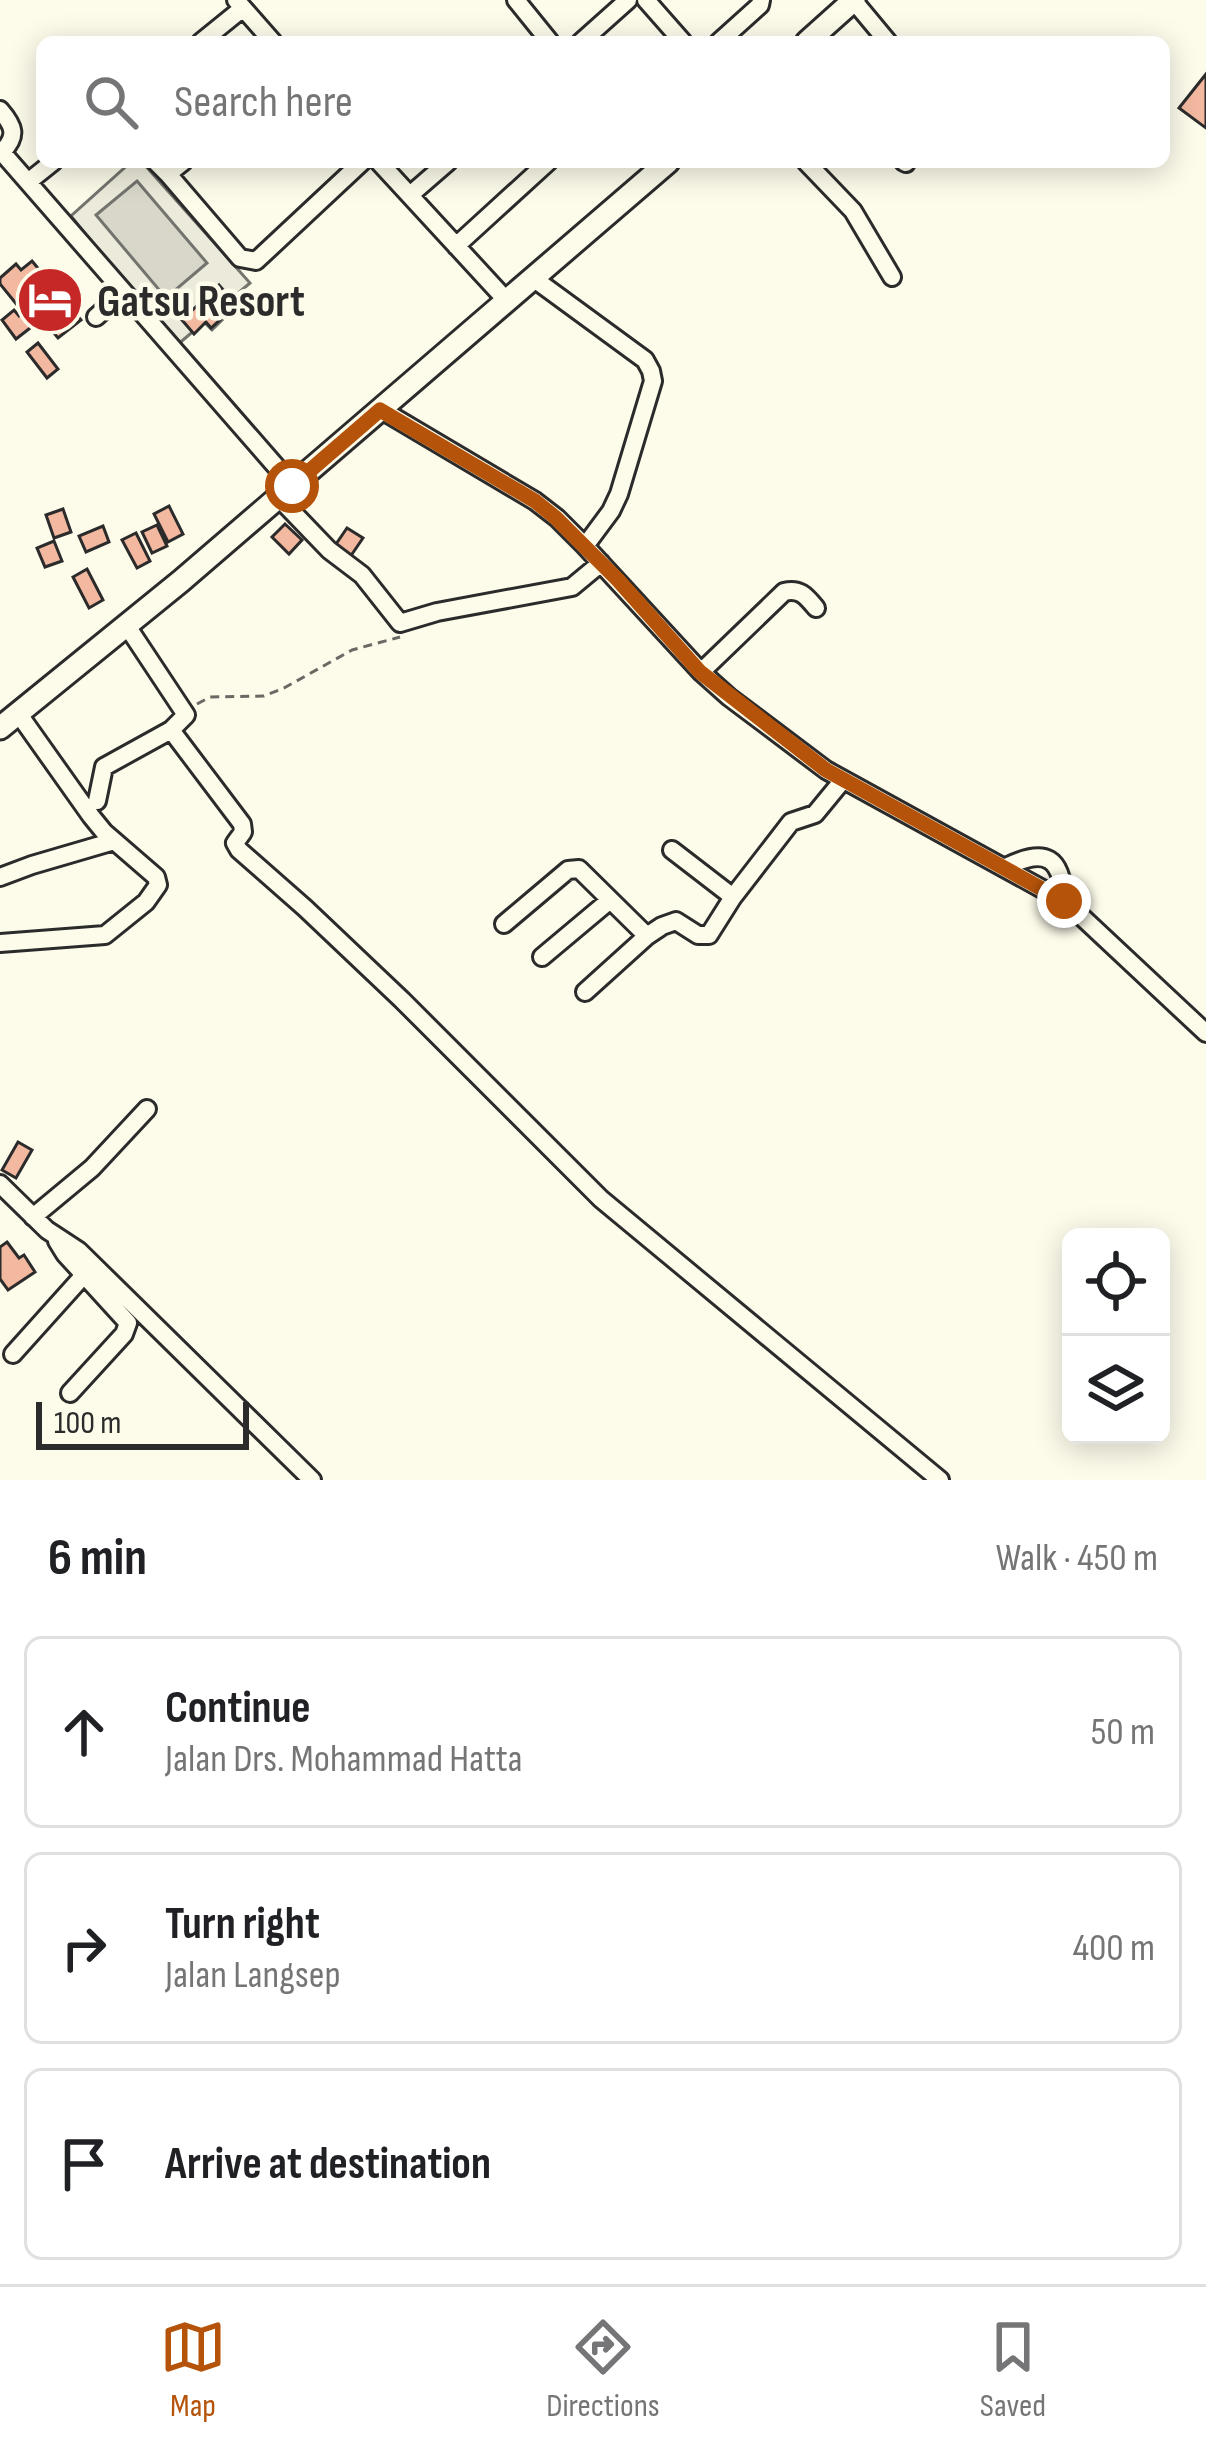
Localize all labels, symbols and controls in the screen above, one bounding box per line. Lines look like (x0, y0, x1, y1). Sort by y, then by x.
search box (36, 36, 1170, 168)
icon: search (78, 69, 144, 135)
text: Search here (174, 75, 353, 130)
hotel icon: Gatsu Resort (15, 265, 85, 335)
place label: Gatsu Resort (97, 275, 305, 330)
route start (265, 459, 319, 513)
route end (1037, 874, 1091, 928)
map controls (1062, 1228, 1170, 1444)
button: locate (1062, 1228, 1170, 1336)
button: layers (1062, 1336, 1170, 1444)
scale bar (36, 1396, 249, 1449)
text: 100 m (54, 1403, 121, 1443)
text: 6 min (48, 1528, 147, 1589)
text: Walk · 450 m (996, 1535, 1158, 1582)
text: Continue (165, 1681, 311, 1736)
icon: ahead (51, 1699, 117, 1765)
text: 50 m (1091, 1709, 1155, 1756)
text: Jalan Drs. Mohammad Hatta (165, 1736, 523, 1783)
text: Turn right (165, 1897, 320, 1952)
icon: right (51, 1915, 117, 1981)
text: 400 m (1073, 1925, 1155, 1972)
text: Jalan Langsep (165, 1952, 341, 1999)
icon: arrive (51, 2131, 117, 2197)
text: Arrive at destination (165, 2137, 491, 2192)
tab: Map (160, 2314, 226, 2426)
tab: Directions (546, 2314, 660, 2426)
tab: Saved (980, 2314, 1046, 2426)

